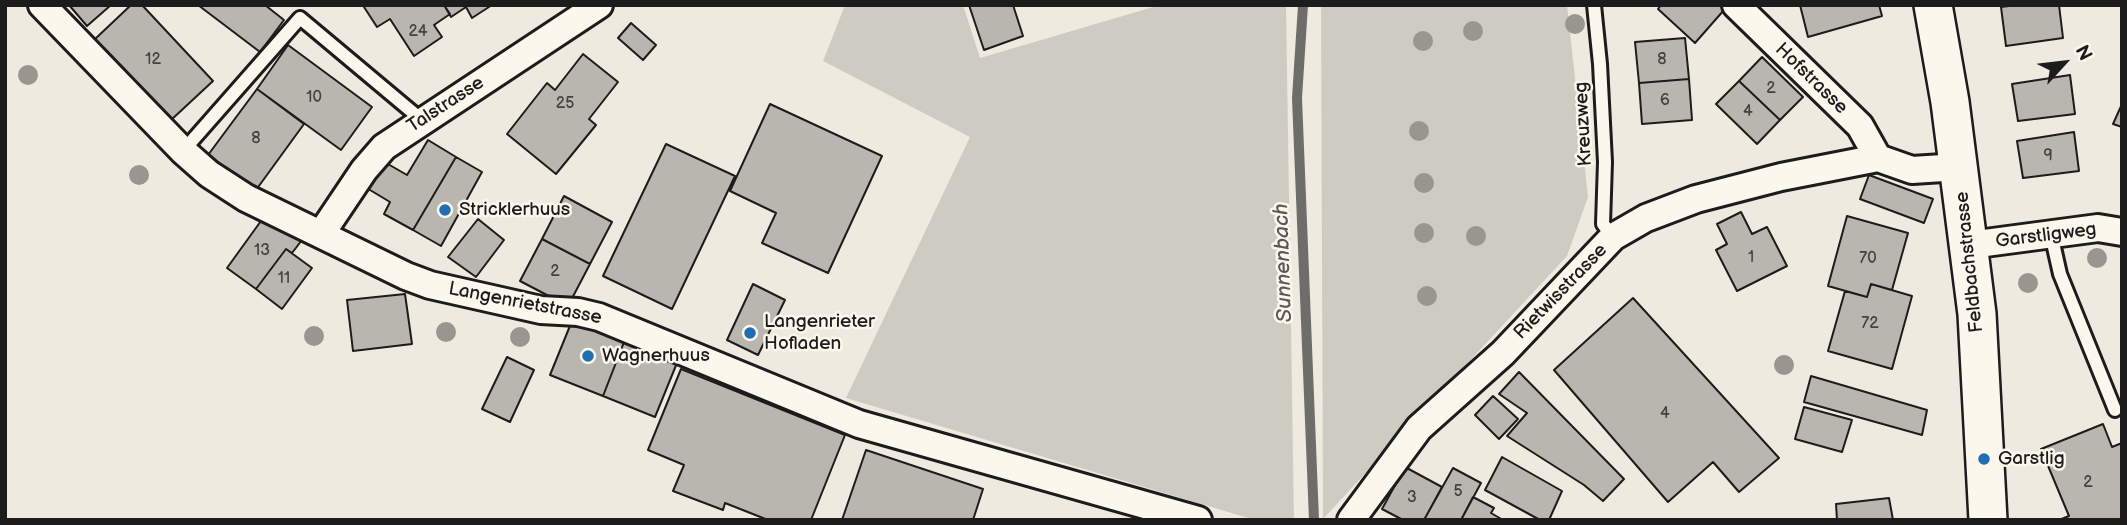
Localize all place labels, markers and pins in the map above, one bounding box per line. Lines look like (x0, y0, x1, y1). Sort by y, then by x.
place label: Stricklerhuus (459, 199, 570, 221)
marker: Stricklerhuus (437, 202, 453, 218)
place label: Langenrieter Hofladen (764, 311, 875, 355)
marker: Langenrieter Hofladen (742, 325, 758, 341)
place label: Wagnerhuus (602, 345, 710, 367)
marker: Wagnerhuus (580, 348, 596, 364)
place label: Garstlig (1998, 448, 2065, 470)
marker: Garstlig (1976, 451, 1992, 467)

